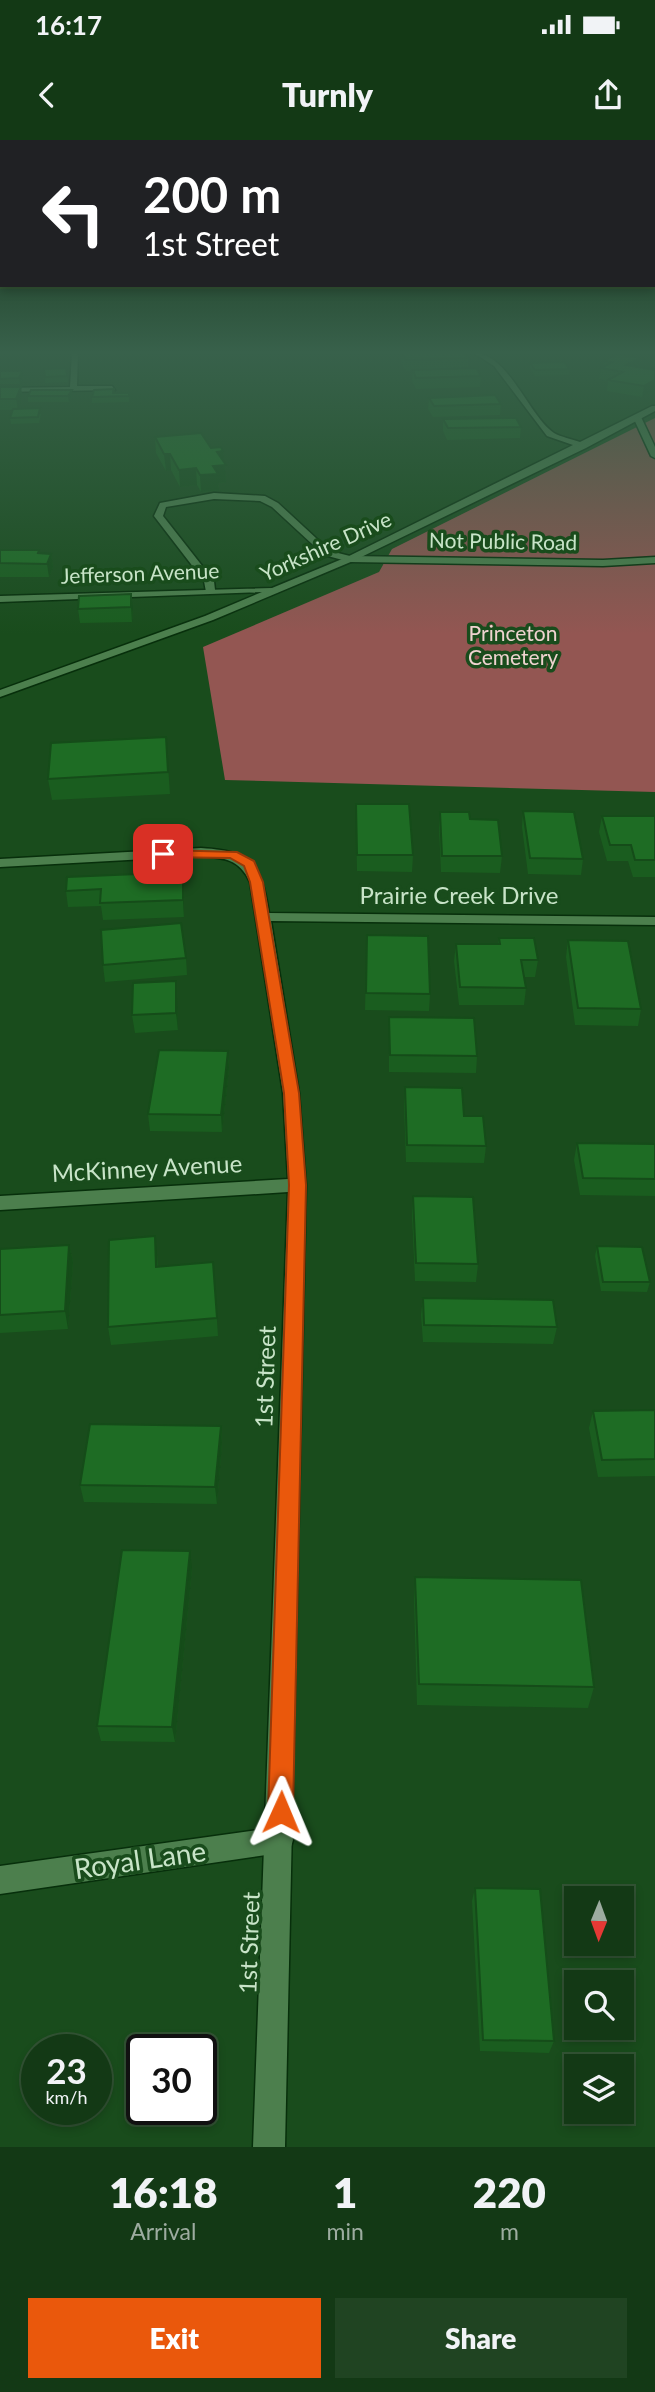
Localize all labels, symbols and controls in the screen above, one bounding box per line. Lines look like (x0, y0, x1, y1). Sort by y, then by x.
text: 16:17 (35, 9, 102, 41)
text: Turnly (282, 75, 373, 114)
icon: back (28, 76, 66, 114)
icon: share (589, 76, 627, 114)
text: 200 m (143, 165, 281, 223)
icon: left (28, 168, 119, 259)
text: 1st Street (143, 224, 279, 263)
street label: Yorkshire Drive (256, 506, 395, 586)
street label: Not Public Road (429, 527, 577, 554)
street label: Jefferson Avenue (60, 557, 220, 588)
park label: Princeton Cemetery (468, 620, 558, 669)
pin (133, 824, 193, 884)
icon: arrive (144, 835, 182, 873)
street label: Prairie Creek Drive (360, 880, 558, 909)
street label: McKinney Avenue (51, 1148, 243, 1187)
street label: 1st Street (248, 1325, 281, 1429)
position arrow (244, 1775, 318, 1849)
street label: Royal Lane (72, 1833, 208, 1885)
north arrow (564, 1886, 634, 1956)
map controls (564, 1886, 634, 2124)
street label: 1st Street (232, 1891, 265, 1995)
button: search (564, 1970, 634, 2040)
speed limit sign: 30 (126, 2034, 217, 2125)
text: 23 (46, 2049, 87, 2091)
button: layers (564, 2054, 634, 2124)
text: km/h (45, 2086, 88, 2108)
text: 16:18 (109, 2167, 218, 2217)
text: 1 (333, 2167, 357, 2217)
text: 220 (473, 2167, 546, 2217)
text: Arrival (130, 2217, 196, 2245)
text: min (327, 2217, 364, 2245)
text: m (500, 2217, 519, 2245)
button: Exit (28, 2298, 321, 2378)
button: Share (335, 2298, 627, 2378)

